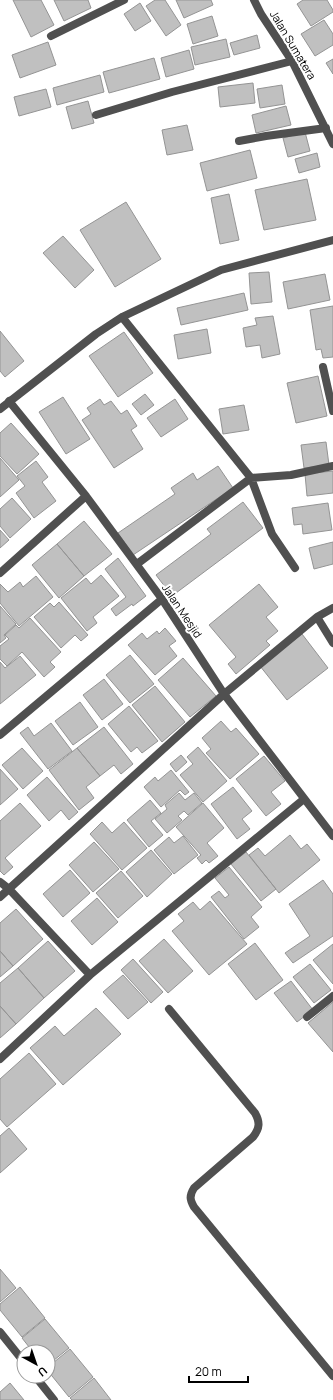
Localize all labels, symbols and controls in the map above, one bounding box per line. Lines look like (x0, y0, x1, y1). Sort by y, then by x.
street label: Jalan Sumatera (267, 8, 320, 82)
street label: Jalan Mesjid (159, 581, 206, 641)
north arrow (16, 1344, 56, 1384)
scale bar (189, 1358, 248, 1384)
text: 20 m (195, 1363, 222, 1380)
text: U (35, 1364, 51, 1380)

